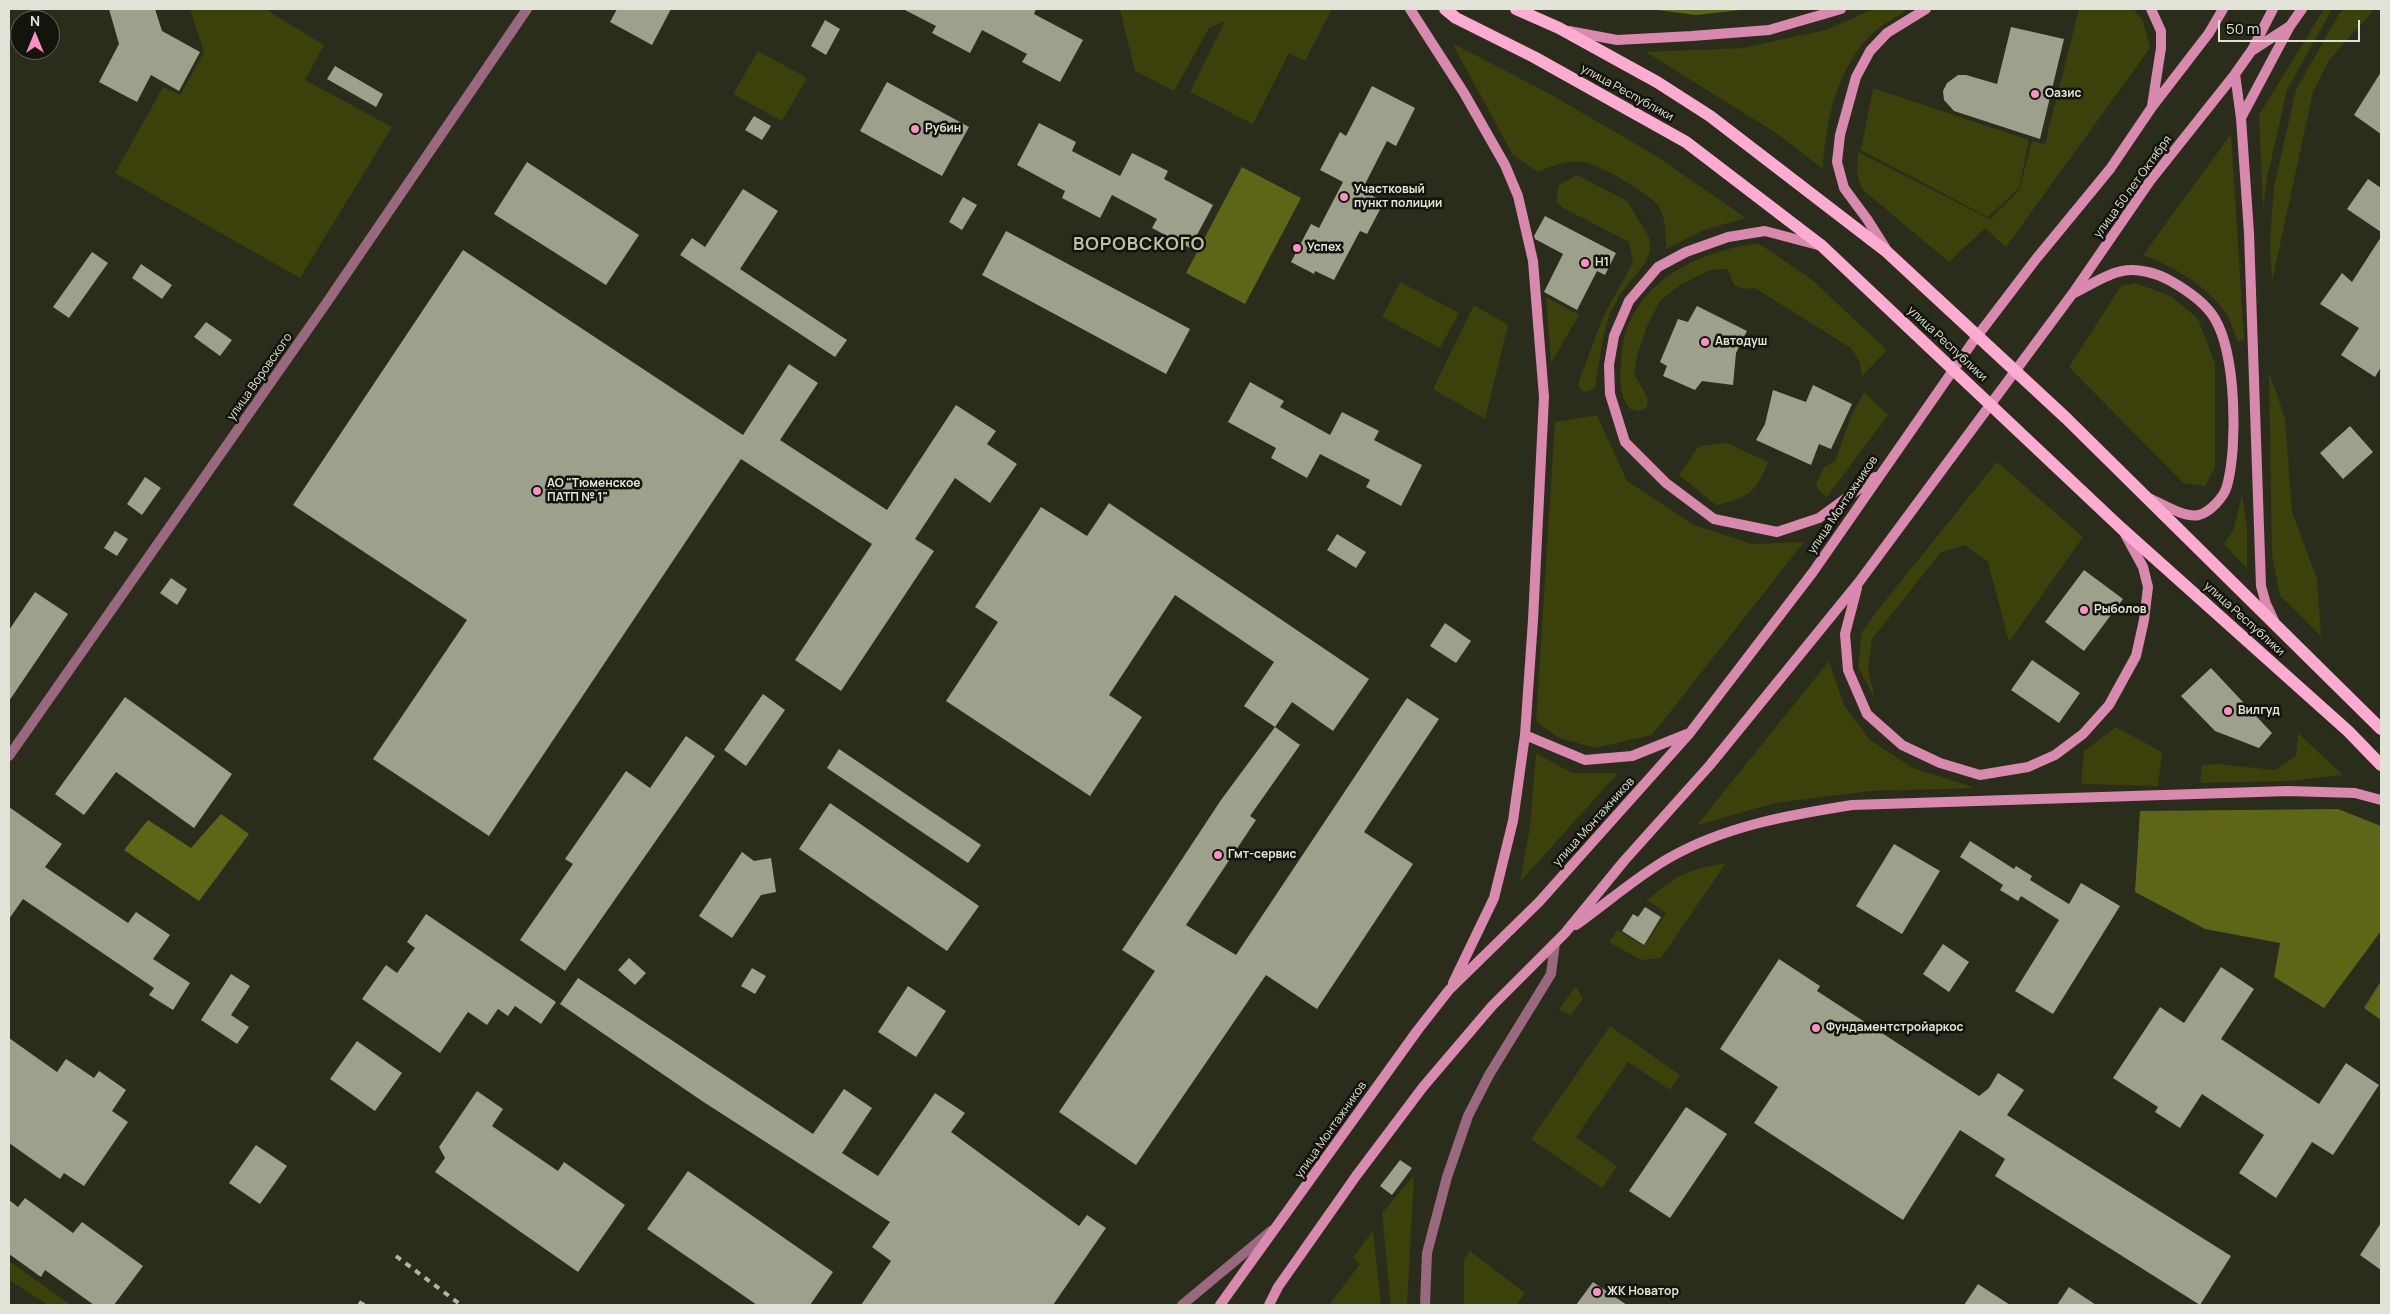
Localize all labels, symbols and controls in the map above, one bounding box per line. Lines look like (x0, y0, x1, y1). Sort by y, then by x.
north arrow (10, 10, 60, 60)
scale bar (2220, 10, 2362, 42)
text: N (30, 11, 40, 30)
text: 50 m (2226, 18, 2260, 39)
street label: улица Республики (1578, 62, 1676, 124)
place label: Оазис (2045, 87, 2081, 101)
marker: Оазис (2029, 88, 2041, 100)
place label: Рубин (925, 122, 961, 136)
marker: Рубин (909, 123, 921, 135)
street label: улица 50 лет Октября (2091, 133, 2175, 241)
place label: Участковый пункт полиции (1354, 183, 1442, 211)
marker: Участковый пункт полиции (1338, 191, 1350, 203)
district label: ВОРОВСКОГО (1072, 234, 1206, 256)
place label: Успех (1307, 241, 1342, 255)
marker: Успех (1291, 242, 1303, 254)
place label: Н1 (1595, 256, 1609, 270)
marker: Н1 (1579, 257, 1591, 269)
street label: улица Республики (1904, 303, 1990, 385)
street label: улица Воровского (224, 330, 296, 424)
place label: Автодуш (1715, 335, 1767, 349)
marker: Автодуш (1699, 336, 1711, 348)
street label: улица Монтажников (1805, 453, 1881, 557)
place label: АО "Тюменское ПАТП № 1" (547, 477, 641, 505)
marker: АО "Тюменское ПАТП № 1" (531, 485, 543, 497)
street label: улица Республики (2201, 579, 2287, 659)
place label: Рыболов (2094, 603, 2147, 617)
marker: Рыболов (2078, 604, 2090, 616)
place label: Вилгуд (2238, 704, 2280, 718)
marker: Вилгуд (2222, 705, 2234, 717)
street label: улица Монтажников (1550, 775, 1638, 869)
place label: Гмт-сервис (1228, 848, 1296, 862)
marker: Гмт-сервис (1212, 849, 1224, 861)
place label: Фундаментстройаркос (1826, 1021, 1964, 1035)
marker: Фундаментстройаркос (1810, 1022, 1822, 1034)
street label: улица Монтажников (1292, 1079, 1370, 1181)
place label: ЖК Новатор (1607, 1285, 1679, 1299)
marker: ЖК Новатор (1591, 1286, 1603, 1298)

